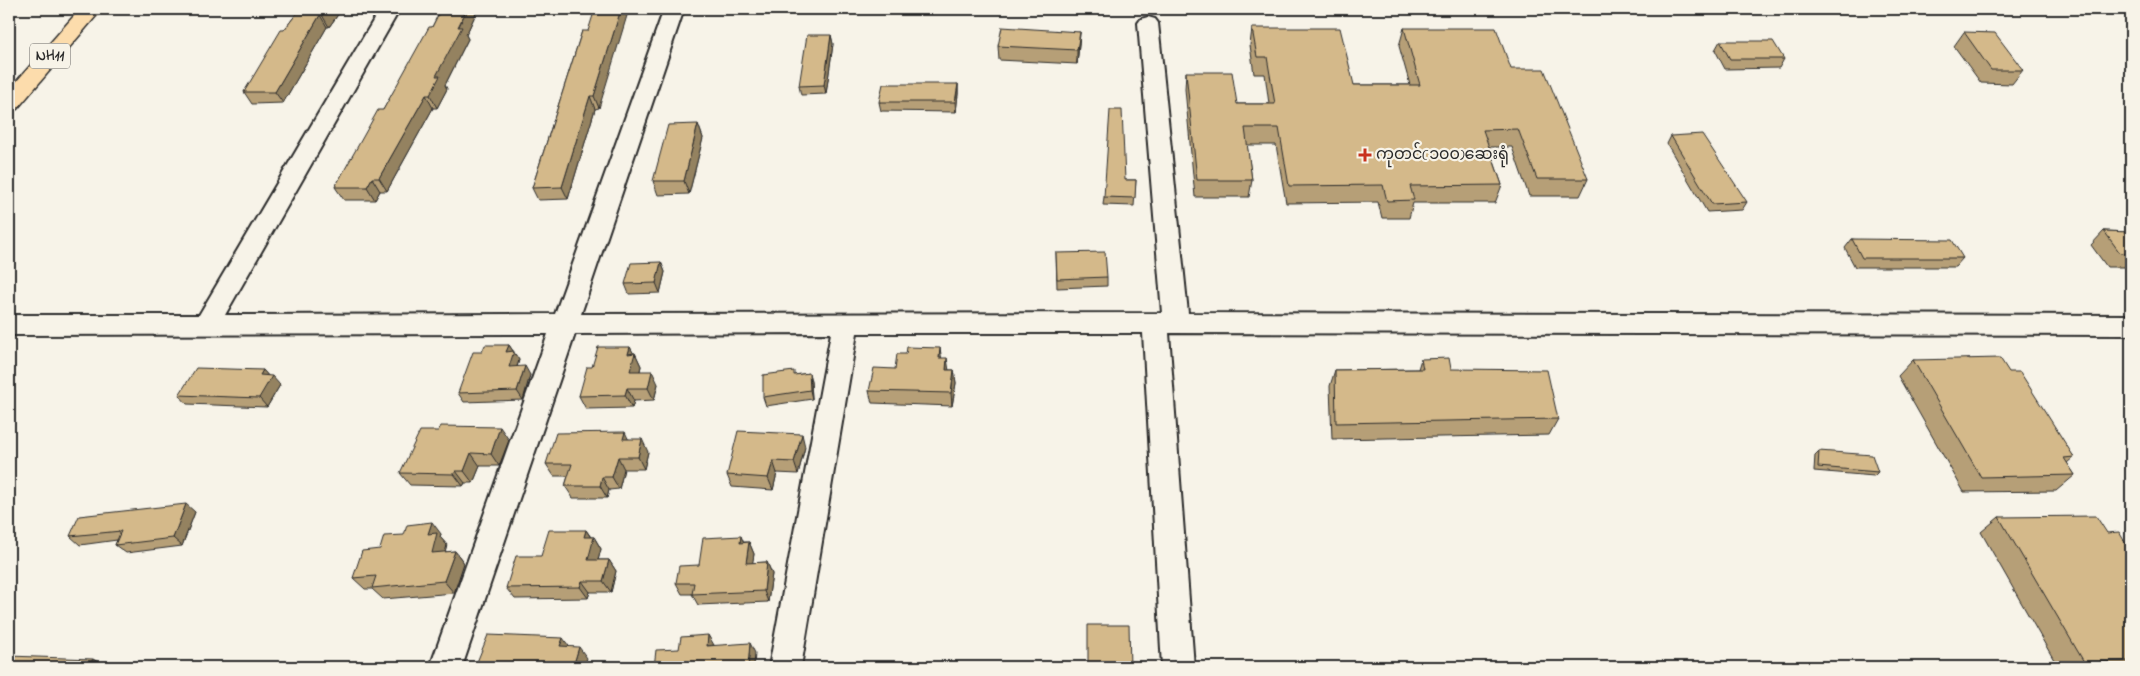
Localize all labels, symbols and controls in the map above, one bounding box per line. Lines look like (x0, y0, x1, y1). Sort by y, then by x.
road number: NH11 (30, 44, 70, 68)
place label: ကုတင်(၁၀၀)ဆေးရုံ (1376, 142, 1509, 168)
marker: ကုတင်(၁၀၀)ဆေးရုံ (1358, 148, 1372, 162)

